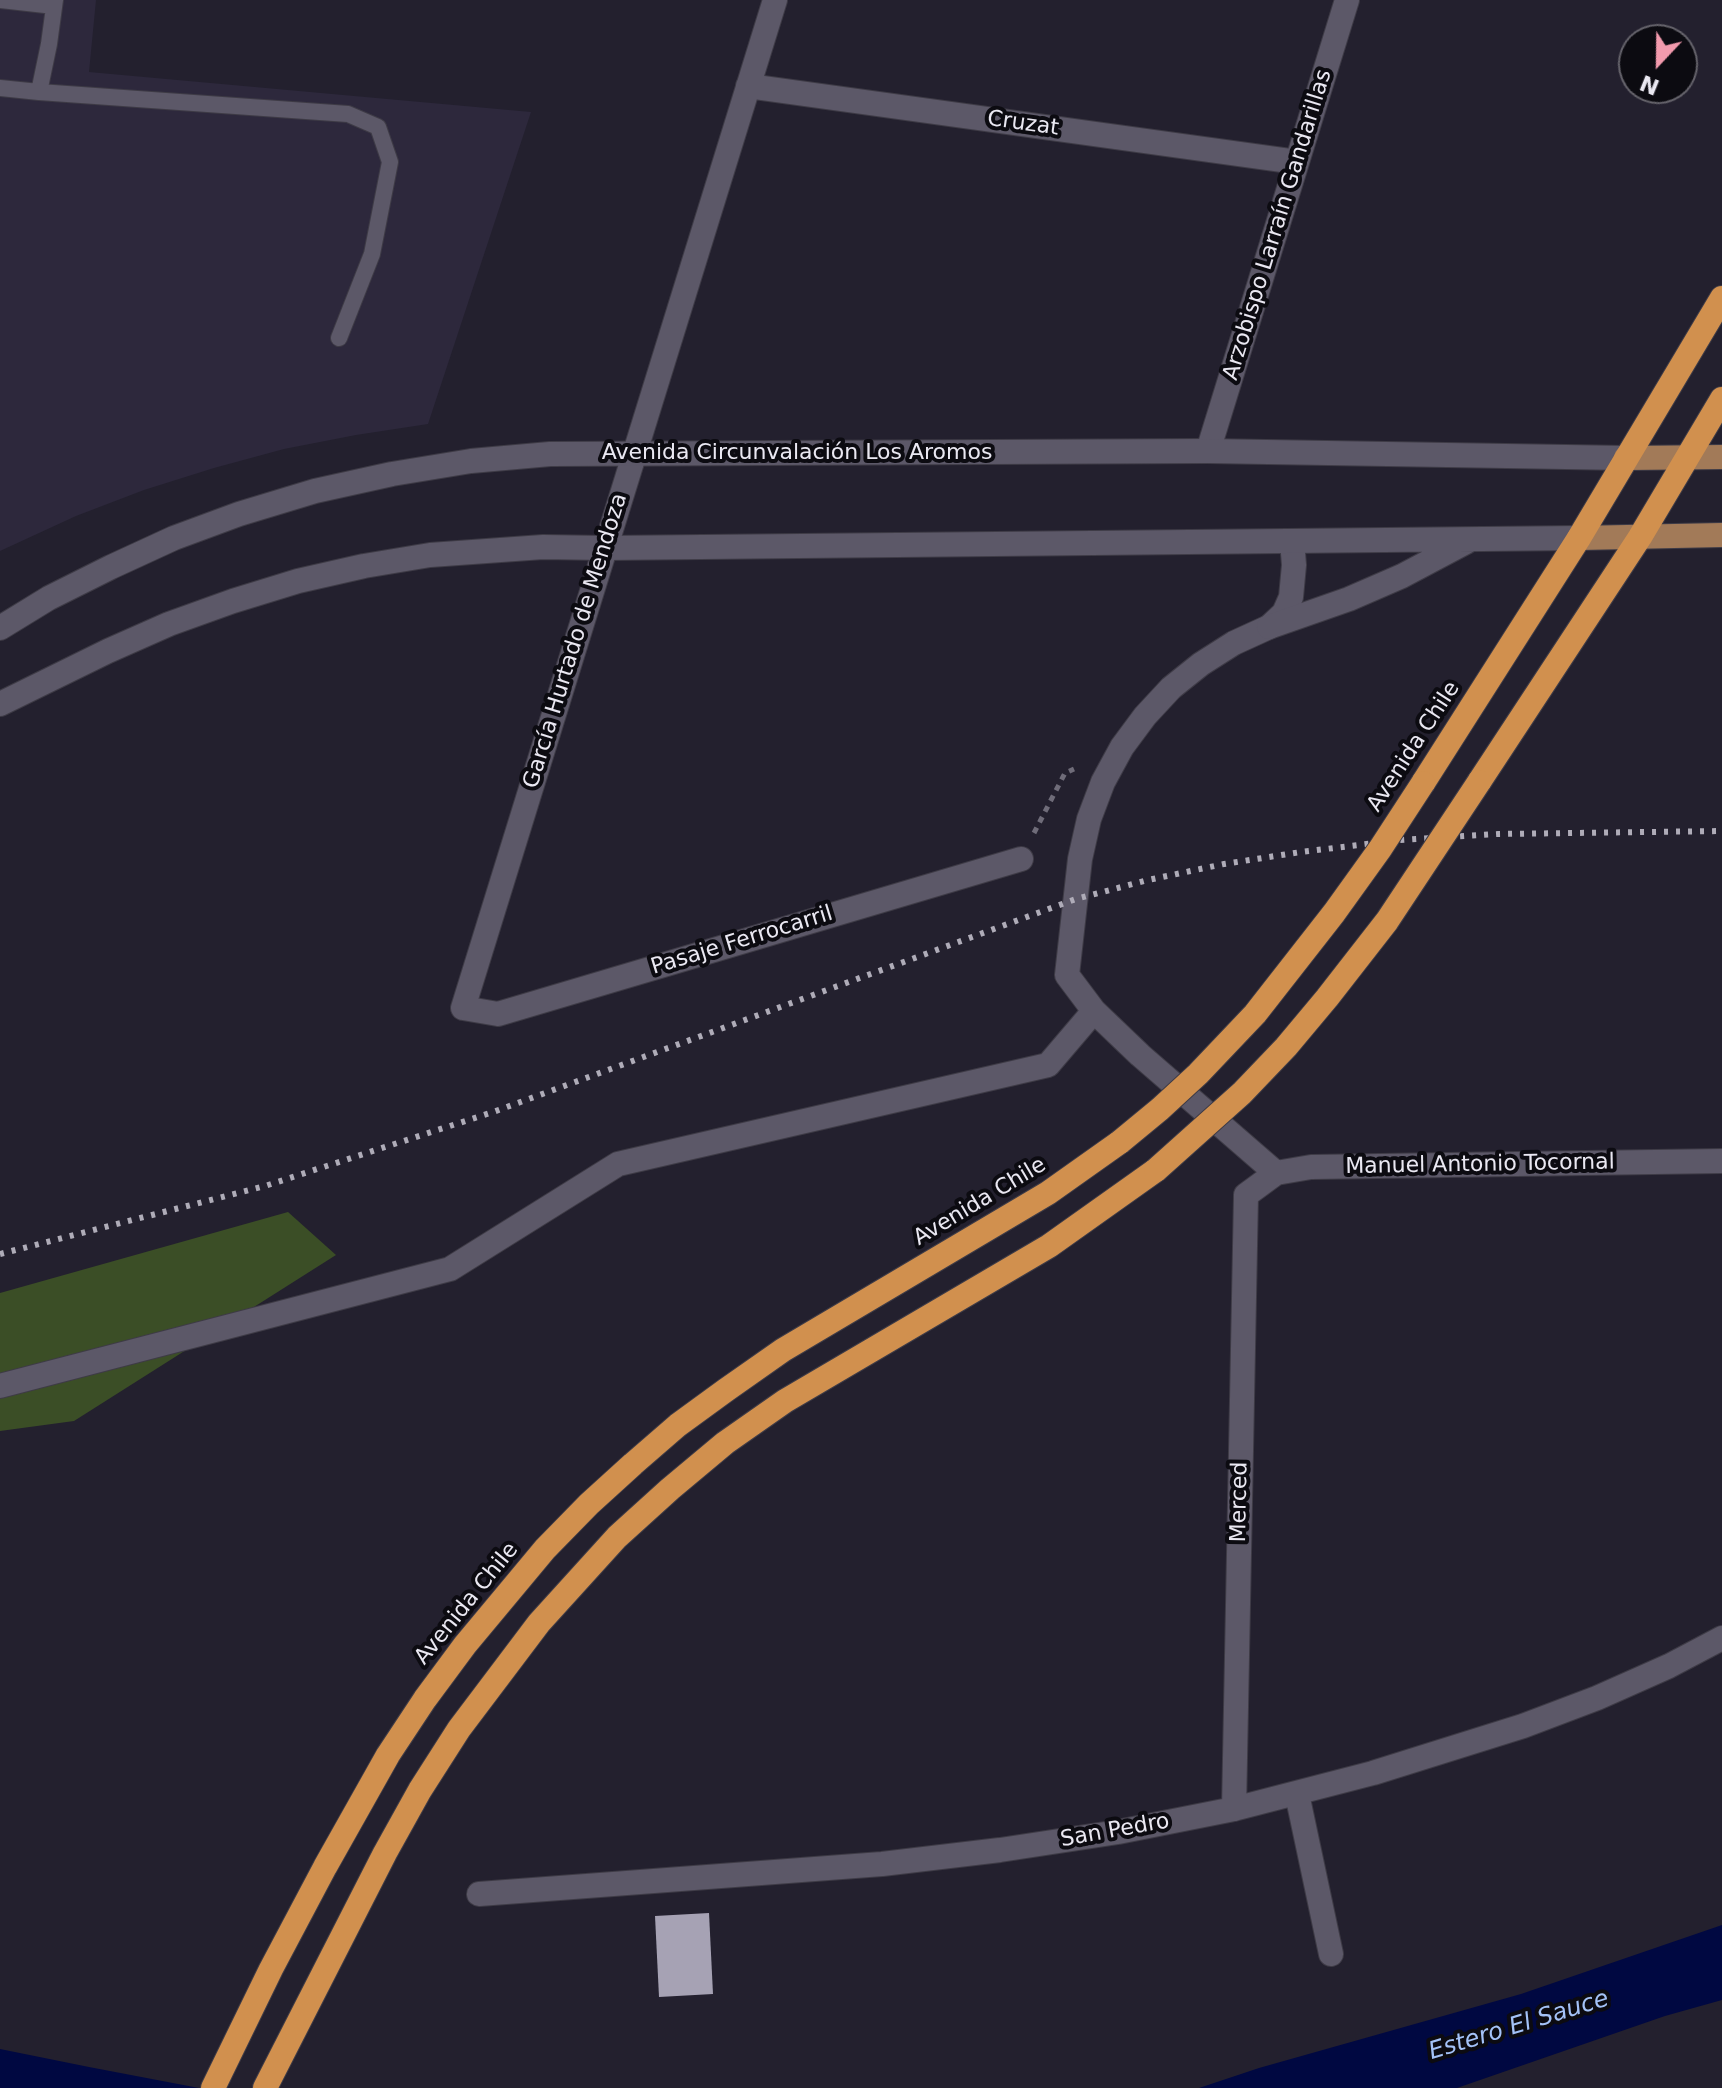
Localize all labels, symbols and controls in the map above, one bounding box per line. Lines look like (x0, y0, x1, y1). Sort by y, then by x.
north arrow (1618, 24, 1698, 104)
street label: Arzobispo Larraín Gandarillas (1218, 67, 1338, 383)
text: N (1636, 70, 1663, 100)
street label: Cruzat (986, 106, 1060, 142)
street label: Avenida Circunvalación Los Aromos (602, 440, 992, 466)
street label: García Hurtado de Mendoza (518, 490, 634, 792)
street label: Avenida Chile (1362, 677, 1466, 817)
street label: Pasaje Ferrocarril (648, 901, 836, 981)
street label: Manuel Antonio Tocornal (1345, 1149, 1615, 1181)
street label: Avenida Chile (909, 1152, 1051, 1252)
street label: Merced (1226, 1461, 1254, 1543)
street label: Avenida Chile (410, 1537, 524, 1671)
street label: San Pedro (1058, 1808, 1172, 1854)
water label: Estero El Sauce (1426, 1985, 1612, 2067)

